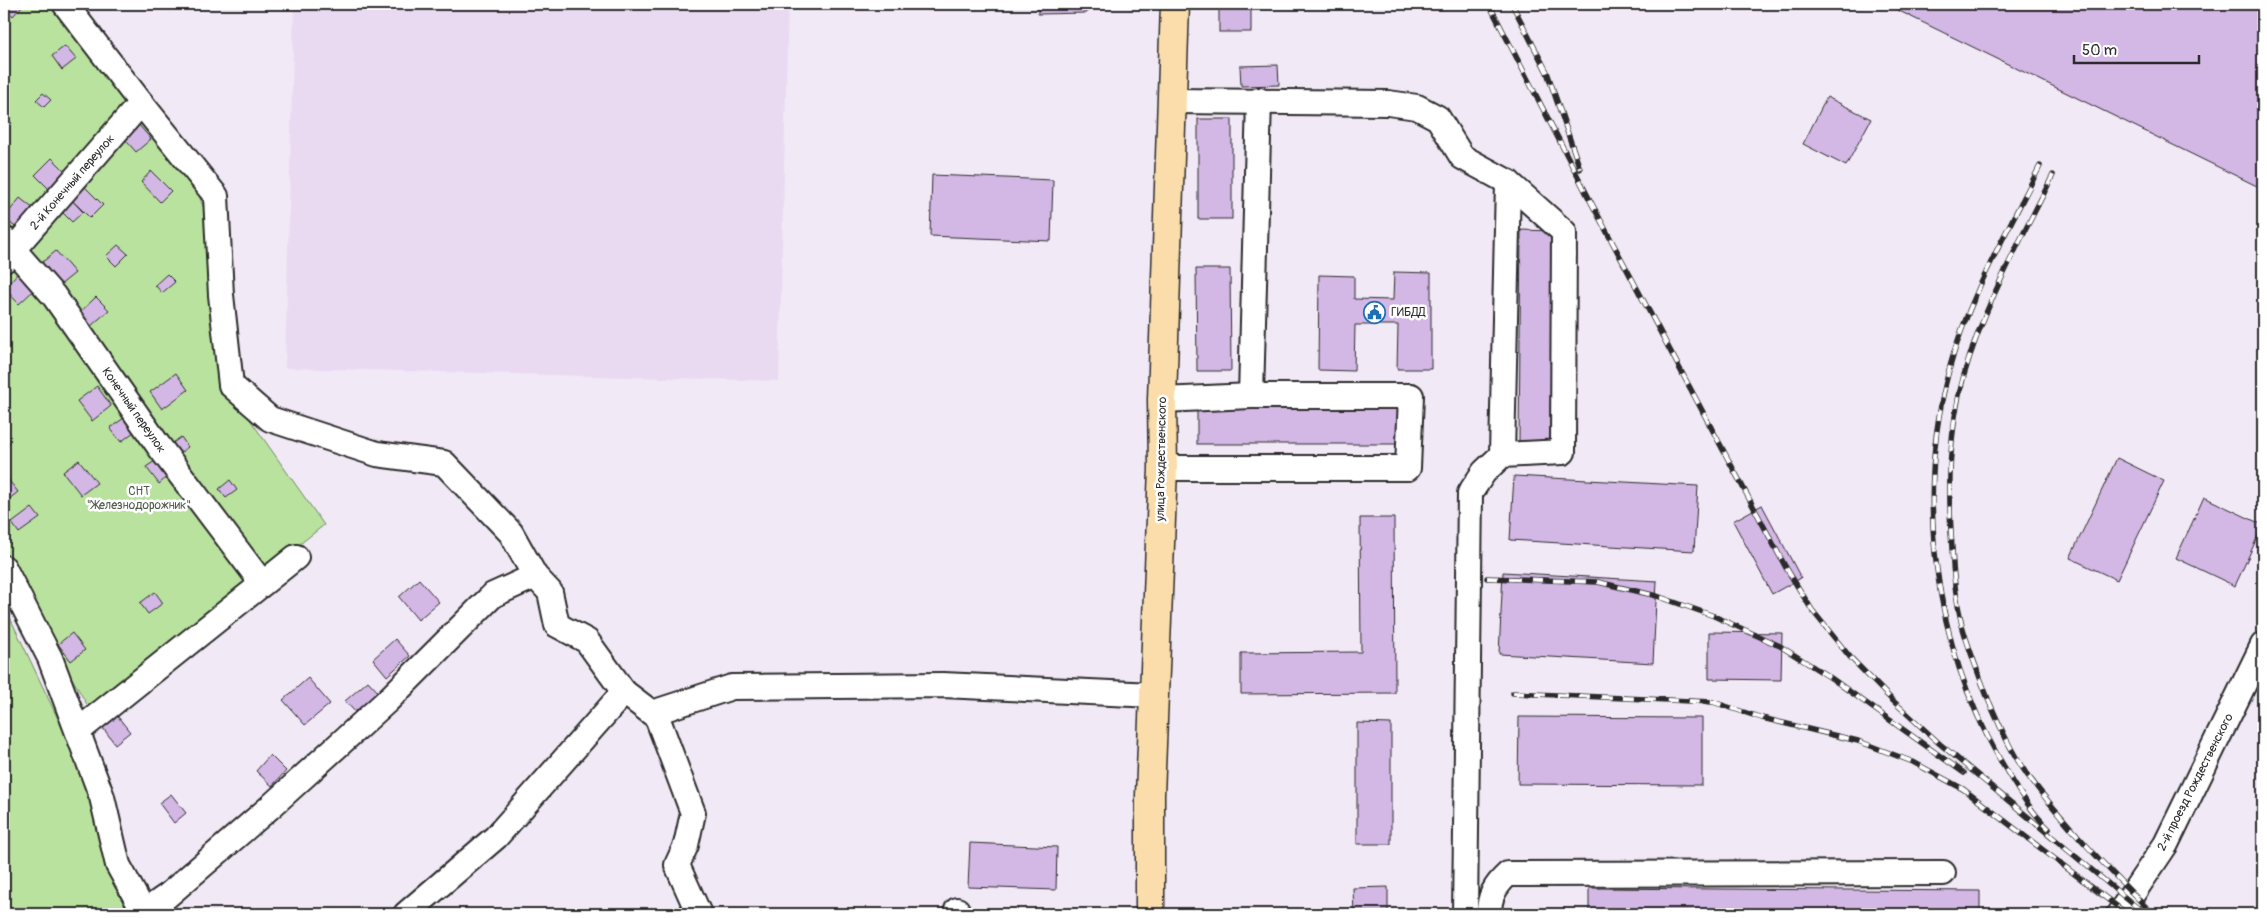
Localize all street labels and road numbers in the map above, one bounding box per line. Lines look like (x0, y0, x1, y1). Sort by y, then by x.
street label: 2-й Конечный переулок (27, 132, 118, 233)
street label: Конечный переулок (98, 365, 169, 456)
street label: улица Рождественского (1153, 396, 1170, 522)
street label: 2-й проезд Рождественского (2154, 711, 2237, 853)

